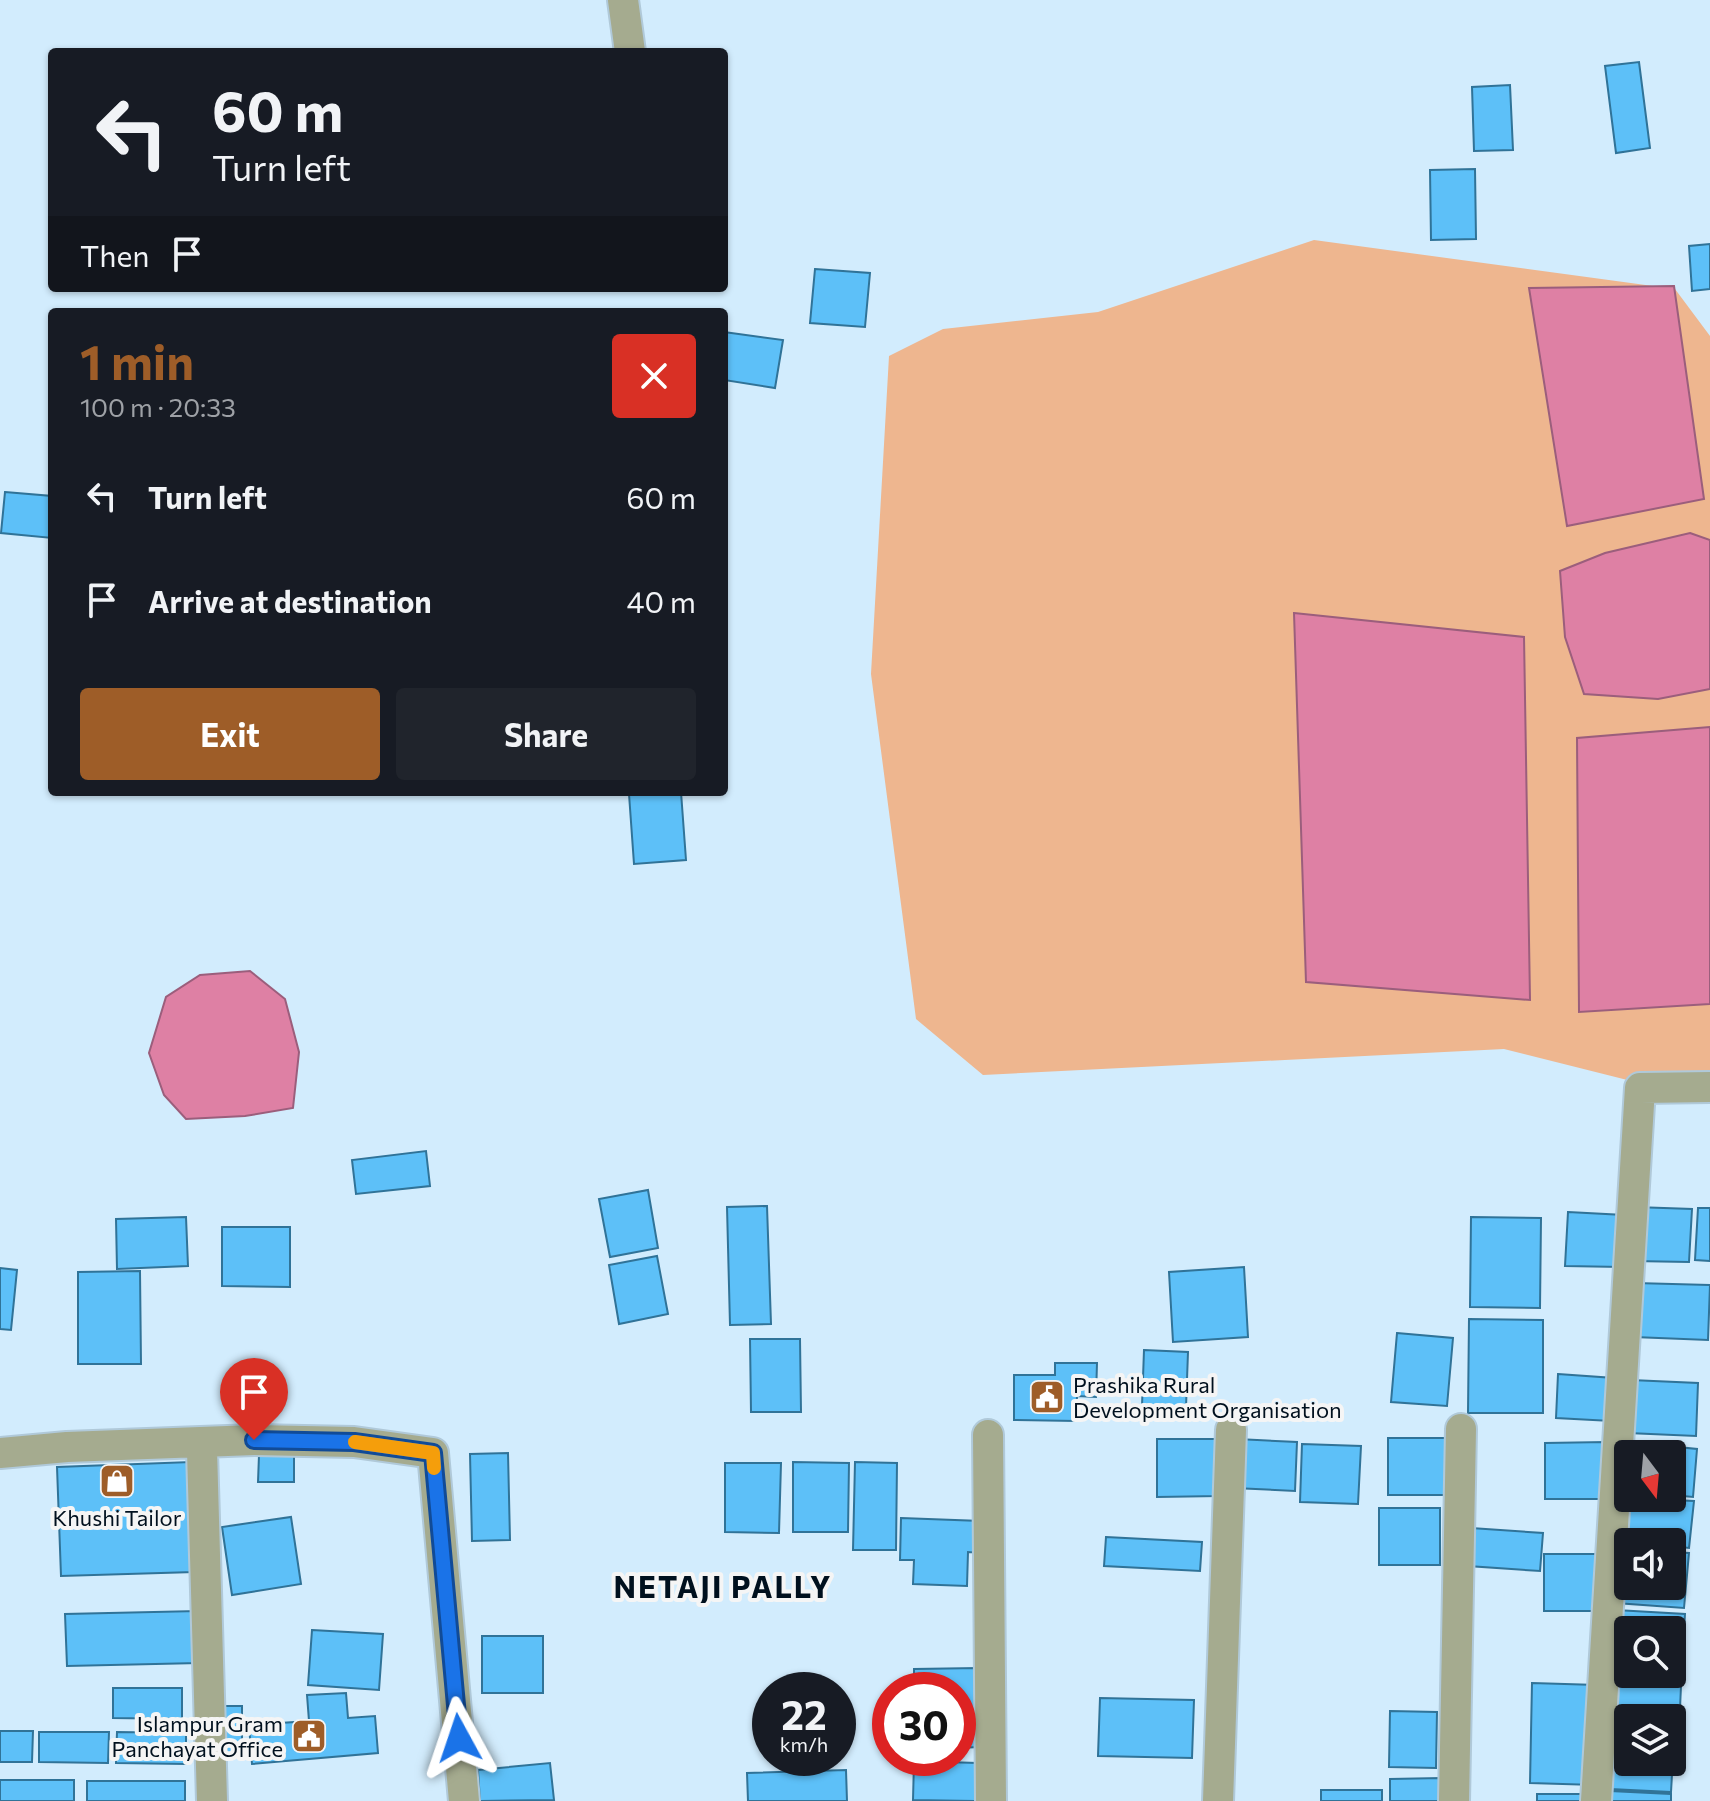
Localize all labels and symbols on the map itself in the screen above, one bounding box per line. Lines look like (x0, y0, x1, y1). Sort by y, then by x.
pin (220, 1358, 288, 1440)
place label: Prashika Rural Development Organisation (1073, 1371, 1342, 1423)
public building icon: Prashika Rural Development Organisation (1028, 1378, 1066, 1416)
north arrow (1614, 1440, 1686, 1512)
shop icon: Khushi Tailor (98, 1462, 136, 1500)
place label: Khushi Tailor (52, 1504, 182, 1531)
district label: NETAJI PALLY (614, 1567, 832, 1604)
speed limit sign: 30 (872, 1672, 976, 1776)
position arrow (417, 1696, 501, 1780)
place label: Islampur Gram Panchayat Office (111, 1710, 283, 1762)
public building icon: Islampur Gram Panchayat Office (290, 1717, 328, 1755)

